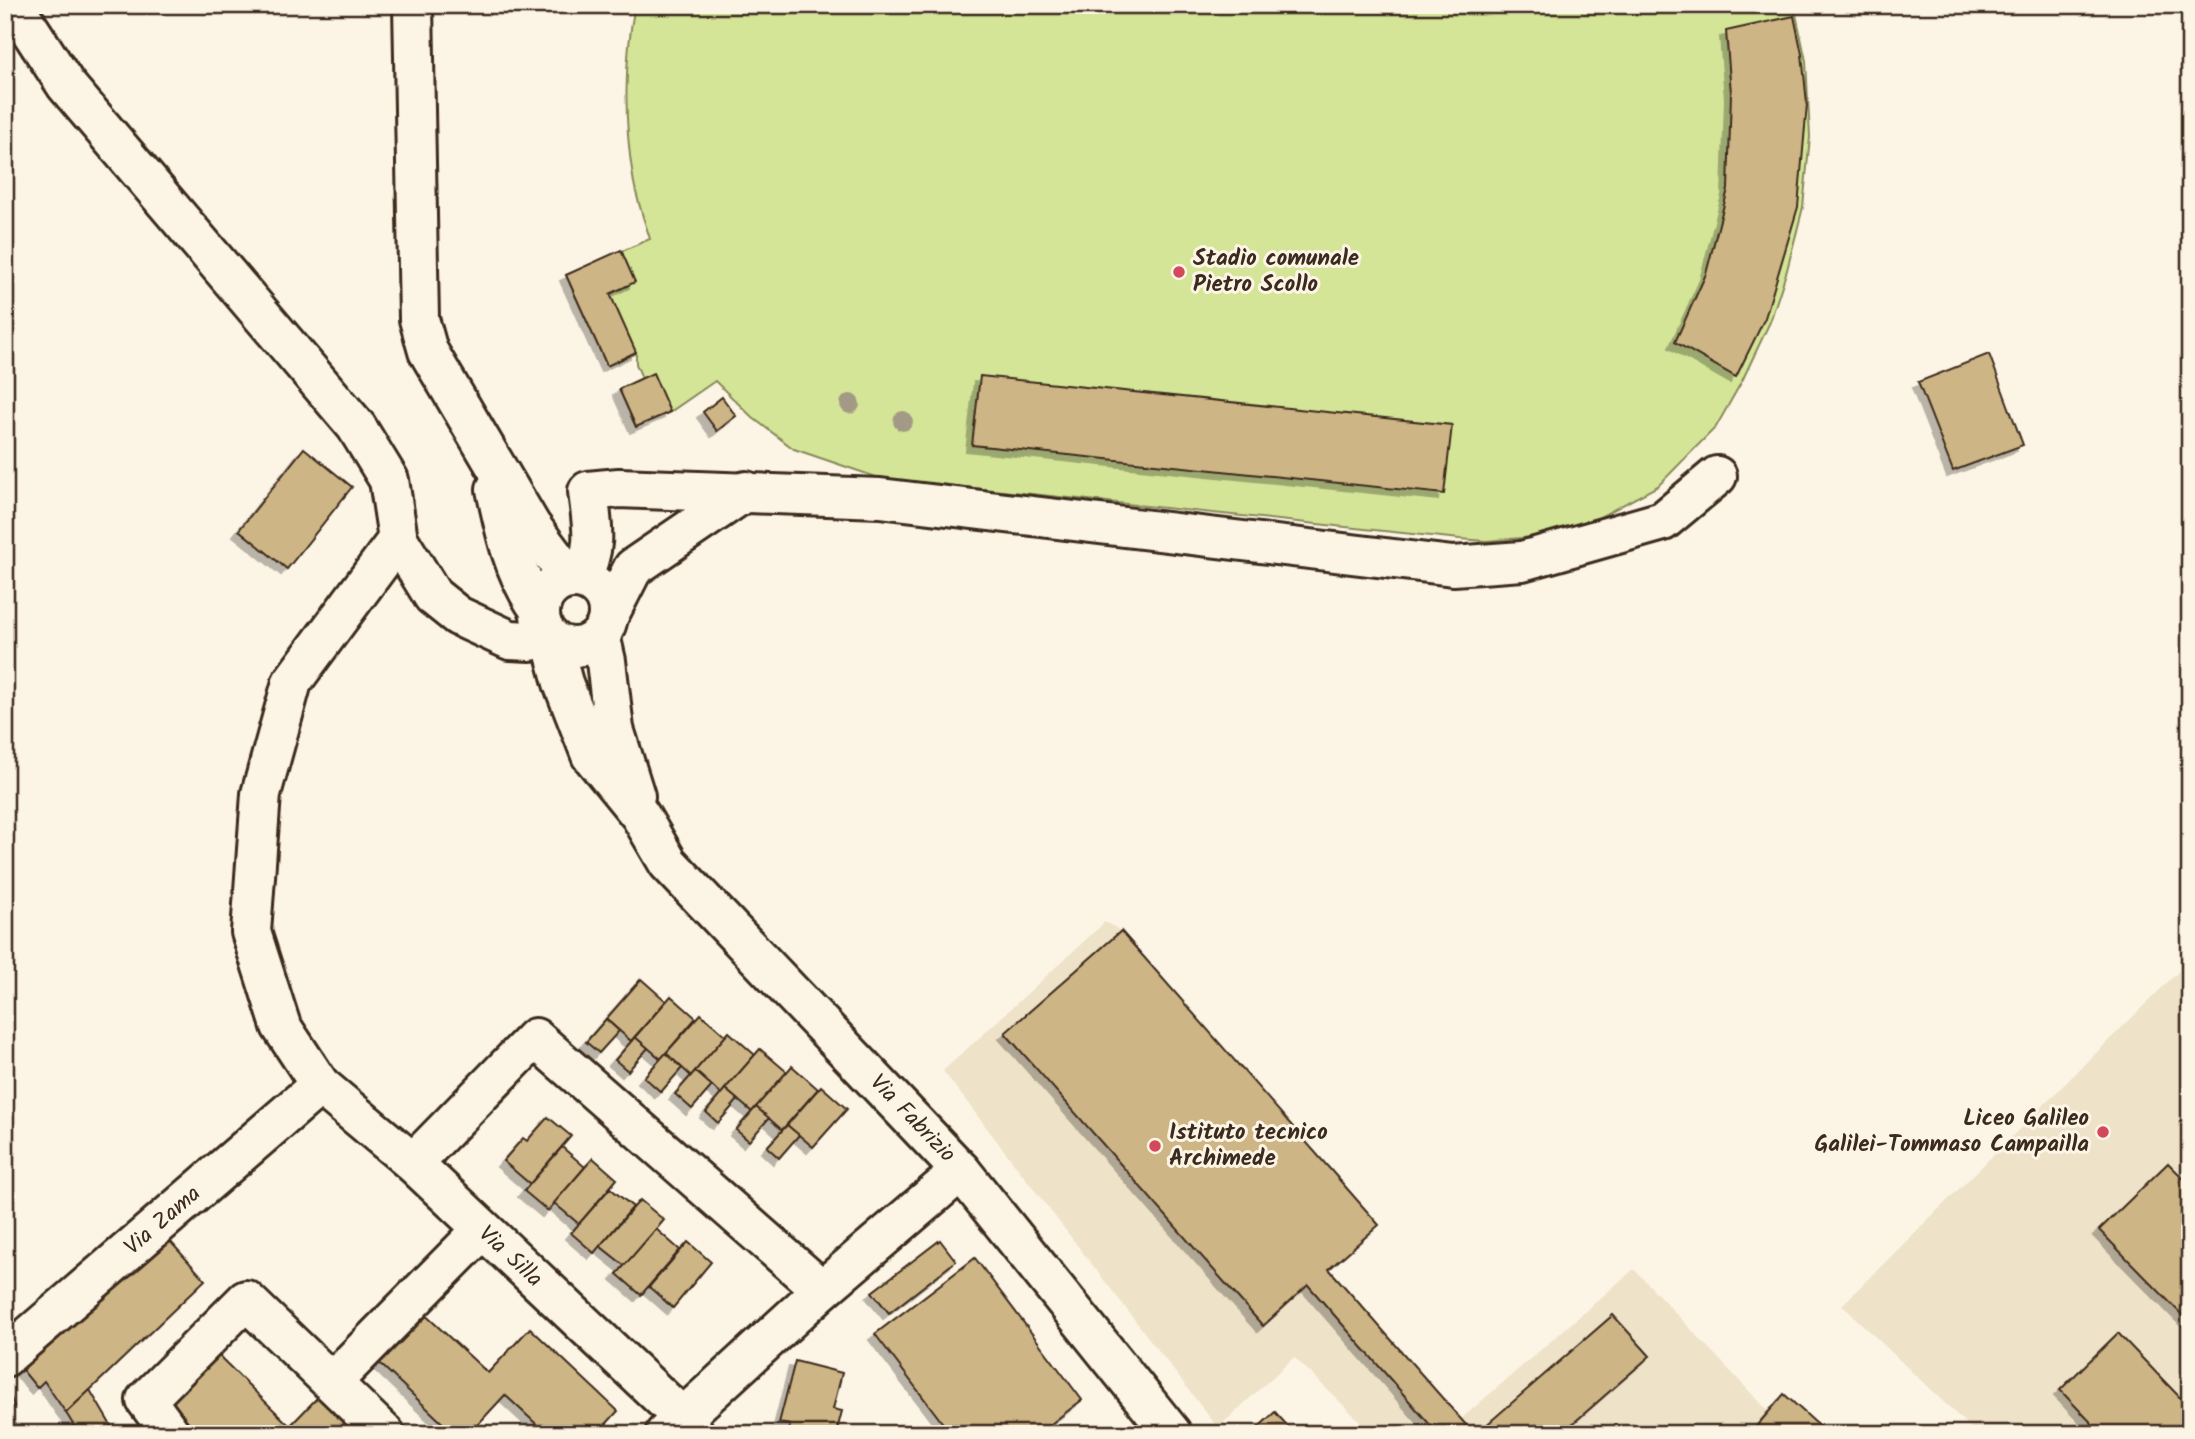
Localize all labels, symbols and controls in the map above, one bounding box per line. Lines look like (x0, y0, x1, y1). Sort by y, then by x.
place label: Stadio comunale Pietro Scollo (1193, 241, 1359, 303)
marker: Stadio comunale Pietro Scollo (1171, 264, 1187, 280)
street label: Via Fabrizio (860, 1066, 964, 1172)
place label: Liceo Galileo Galilei-Tommaso Campailla (1815, 1101, 2089, 1163)
place label: Istituto tecnico Archimede (1169, 1115, 1328, 1177)
marker: Liceo Galileo Galilei-Tommaso Campailla (2095, 1124, 2111, 1140)
marker: Istituto tecnico Archimede (1147, 1138, 1163, 1154)
street label: Via Zama (117, 1177, 209, 1265)
street label: Via Silla (469, 1217, 551, 1297)

